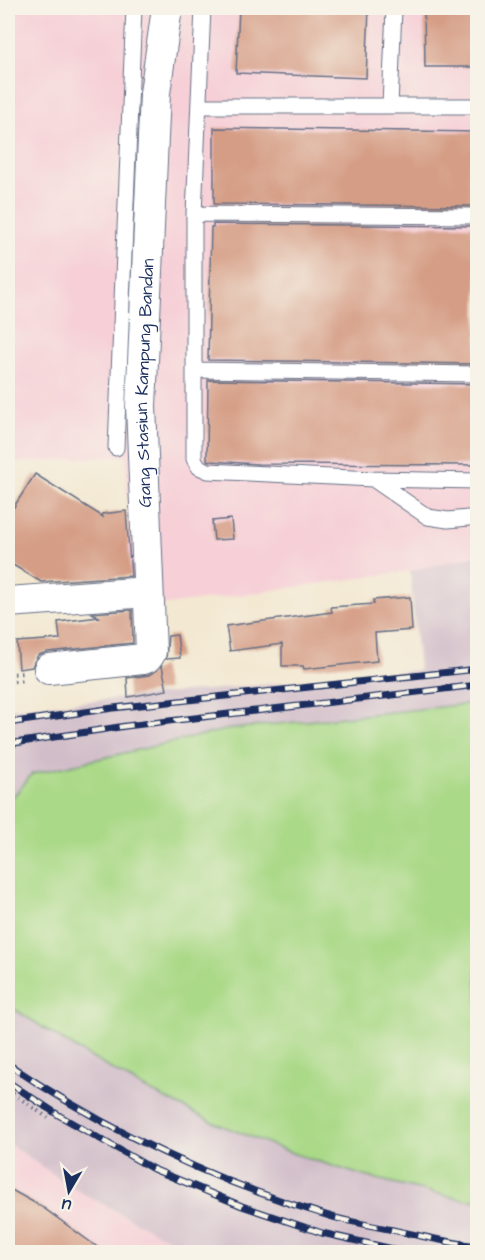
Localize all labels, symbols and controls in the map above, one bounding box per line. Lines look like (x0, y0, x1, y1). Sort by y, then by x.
street label: Gang Stasiun Kampung Bandan (129, 258, 161, 508)
north arrow (39, 1161, 99, 1221)
text: U (60, 1193, 73, 1216)

